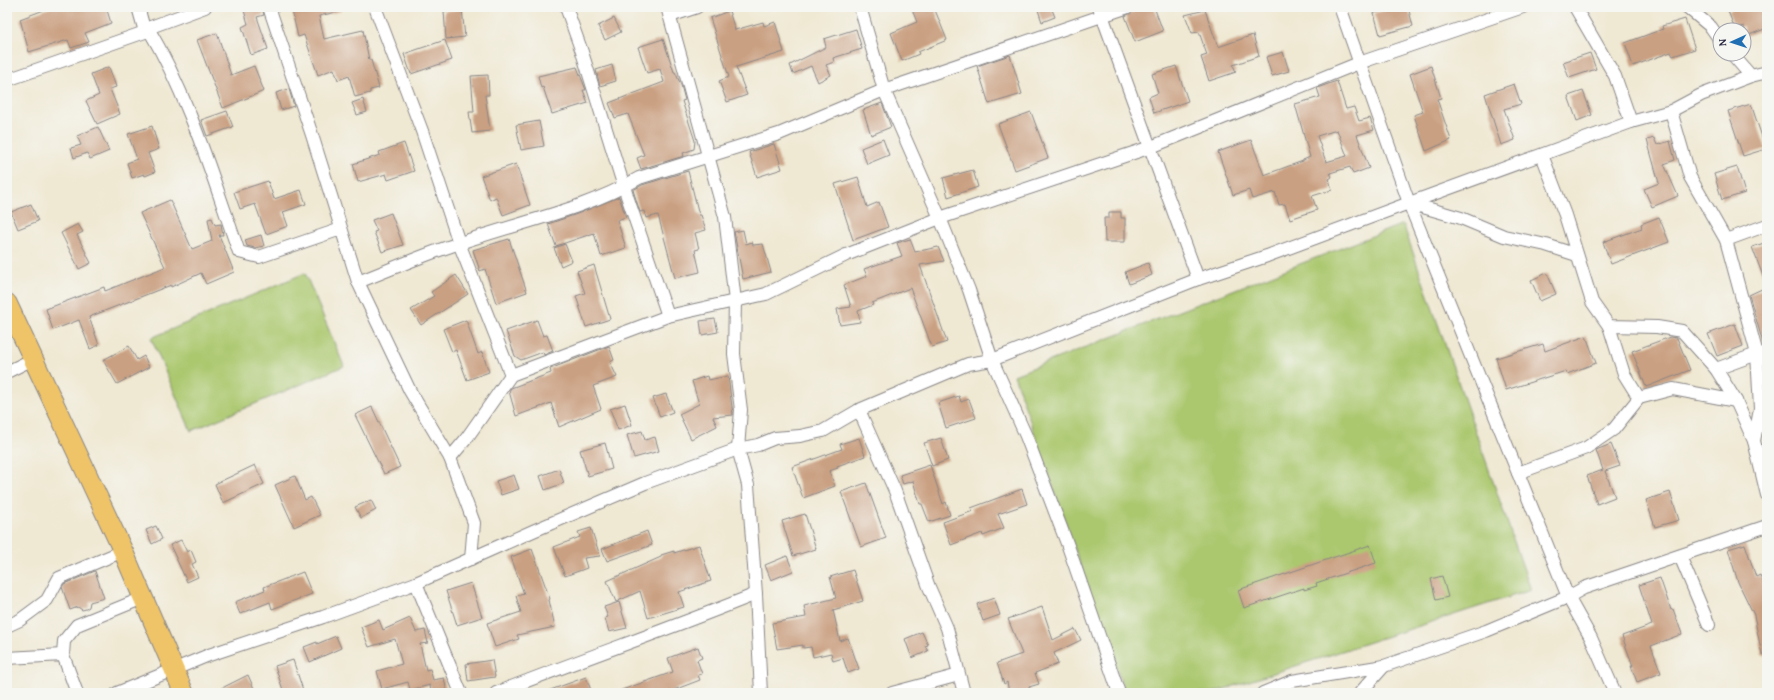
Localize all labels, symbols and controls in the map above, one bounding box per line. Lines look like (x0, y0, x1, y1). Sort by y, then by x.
north arrow (1712, 22, 1752, 62)
text: N (1714, 38, 1730, 47)

